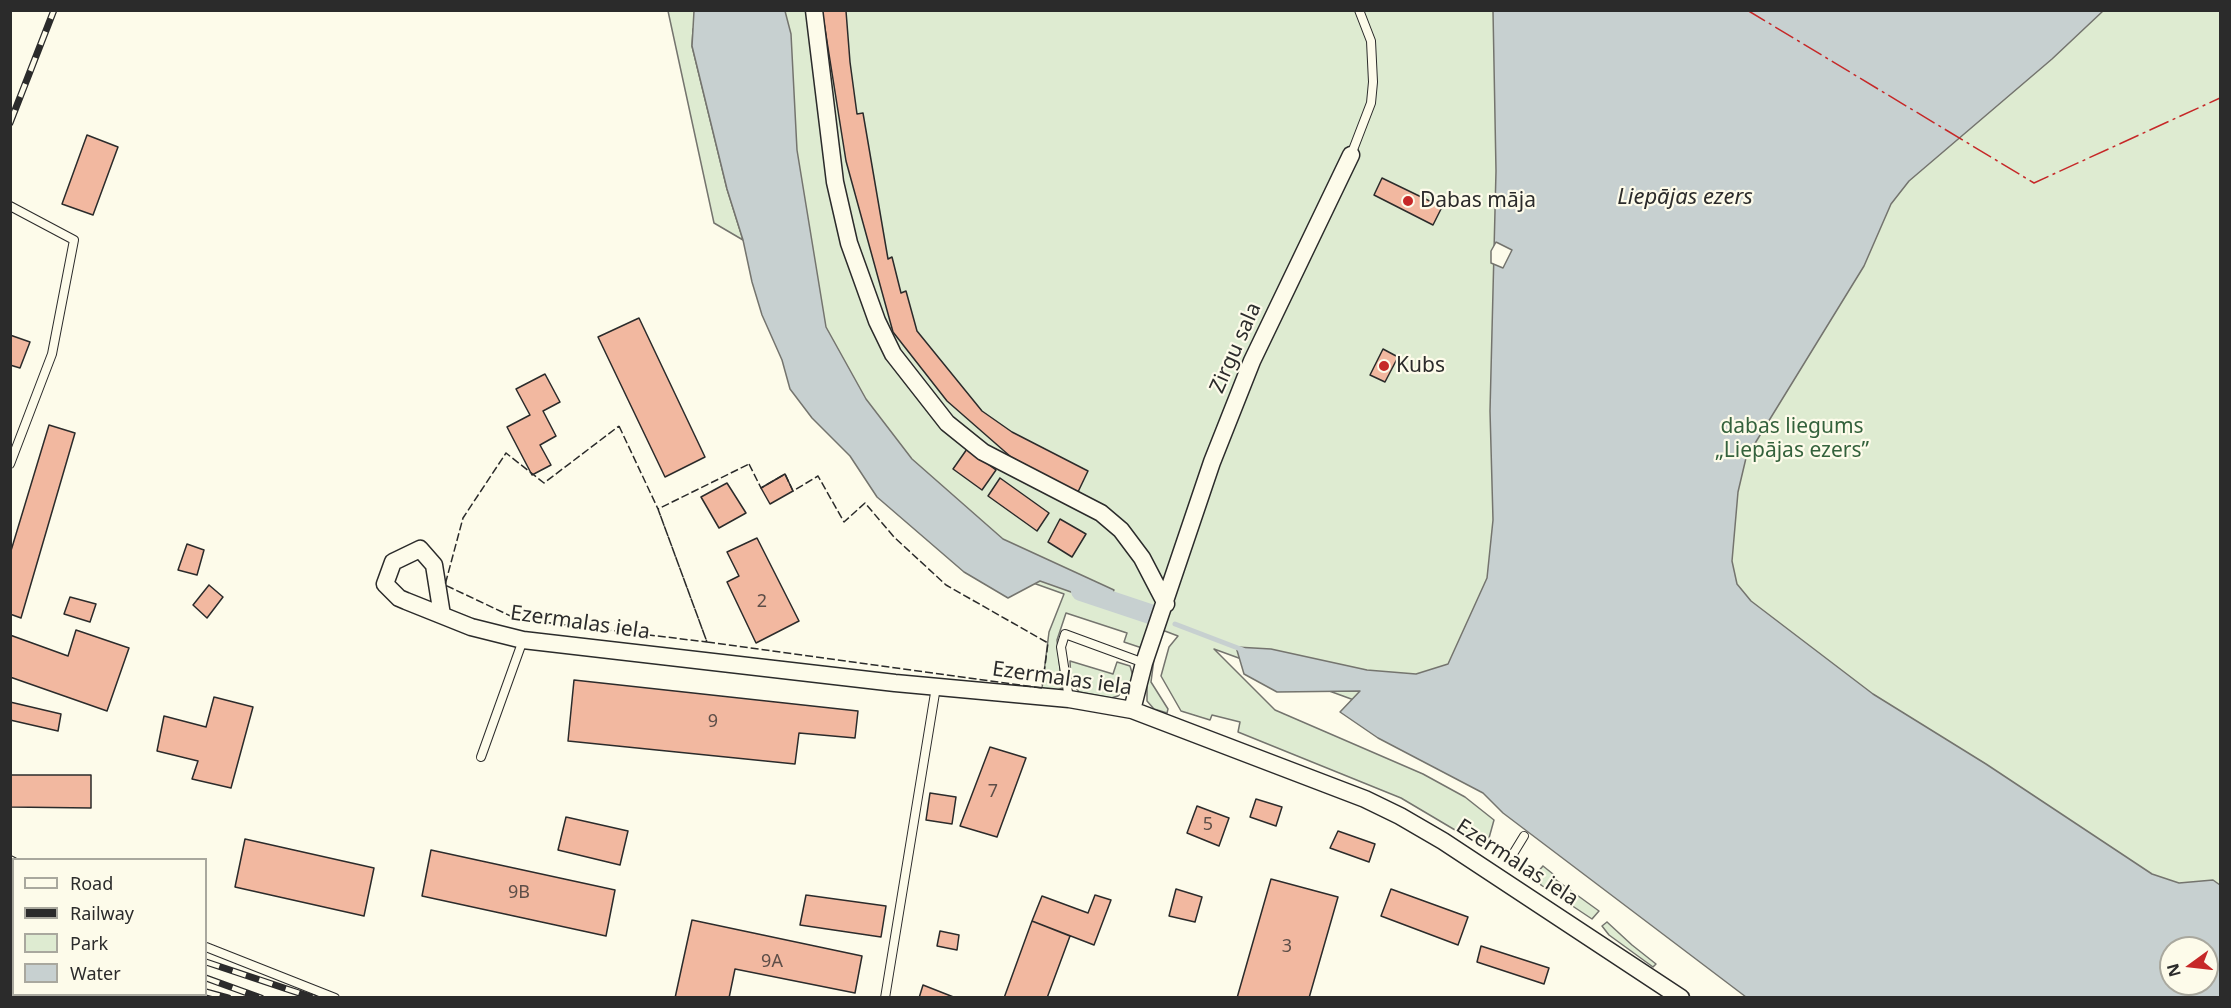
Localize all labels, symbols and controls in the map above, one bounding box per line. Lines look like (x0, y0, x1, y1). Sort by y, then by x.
water label: Liepājas ezers (1617, 185, 1753, 211)
place label: Dabas māja (1420, 188, 1536, 214)
marker: Dabas māja (1401, 194, 1415, 208)
street label: Zirgu sala (1205, 299, 1267, 397)
place label: Kubs (1396, 353, 1445, 379)
marker: Kubs (1377, 359, 1391, 373)
park label: dabas liegums „Liepājas ezers” (1715, 414, 1869, 464)
house number: 2 (757, 591, 767, 613)
street label: Ezermalas iela (509, 601, 651, 645)
street label: Ezermalas iela (991, 657, 1133, 701)
house number: 9 (708, 711, 718, 733)
house number: 7 (988, 781, 998, 803)
house number: 5 (1203, 814, 1213, 836)
street label: Ezermalas iela (1451, 814, 1583, 912)
legend (12, 858, 207, 996)
text: Road (70, 871, 113, 895)
house number: 9B (508, 882, 530, 904)
text: Railway (70, 901, 134, 925)
text: Park (70, 931, 108, 955)
house number: 3 (1282, 936, 1292, 958)
north arrow (2159, 936, 2219, 996)
house number: 9A (761, 951, 783, 973)
text: Water (70, 961, 121, 985)
text: N (2161, 961, 2186, 979)

